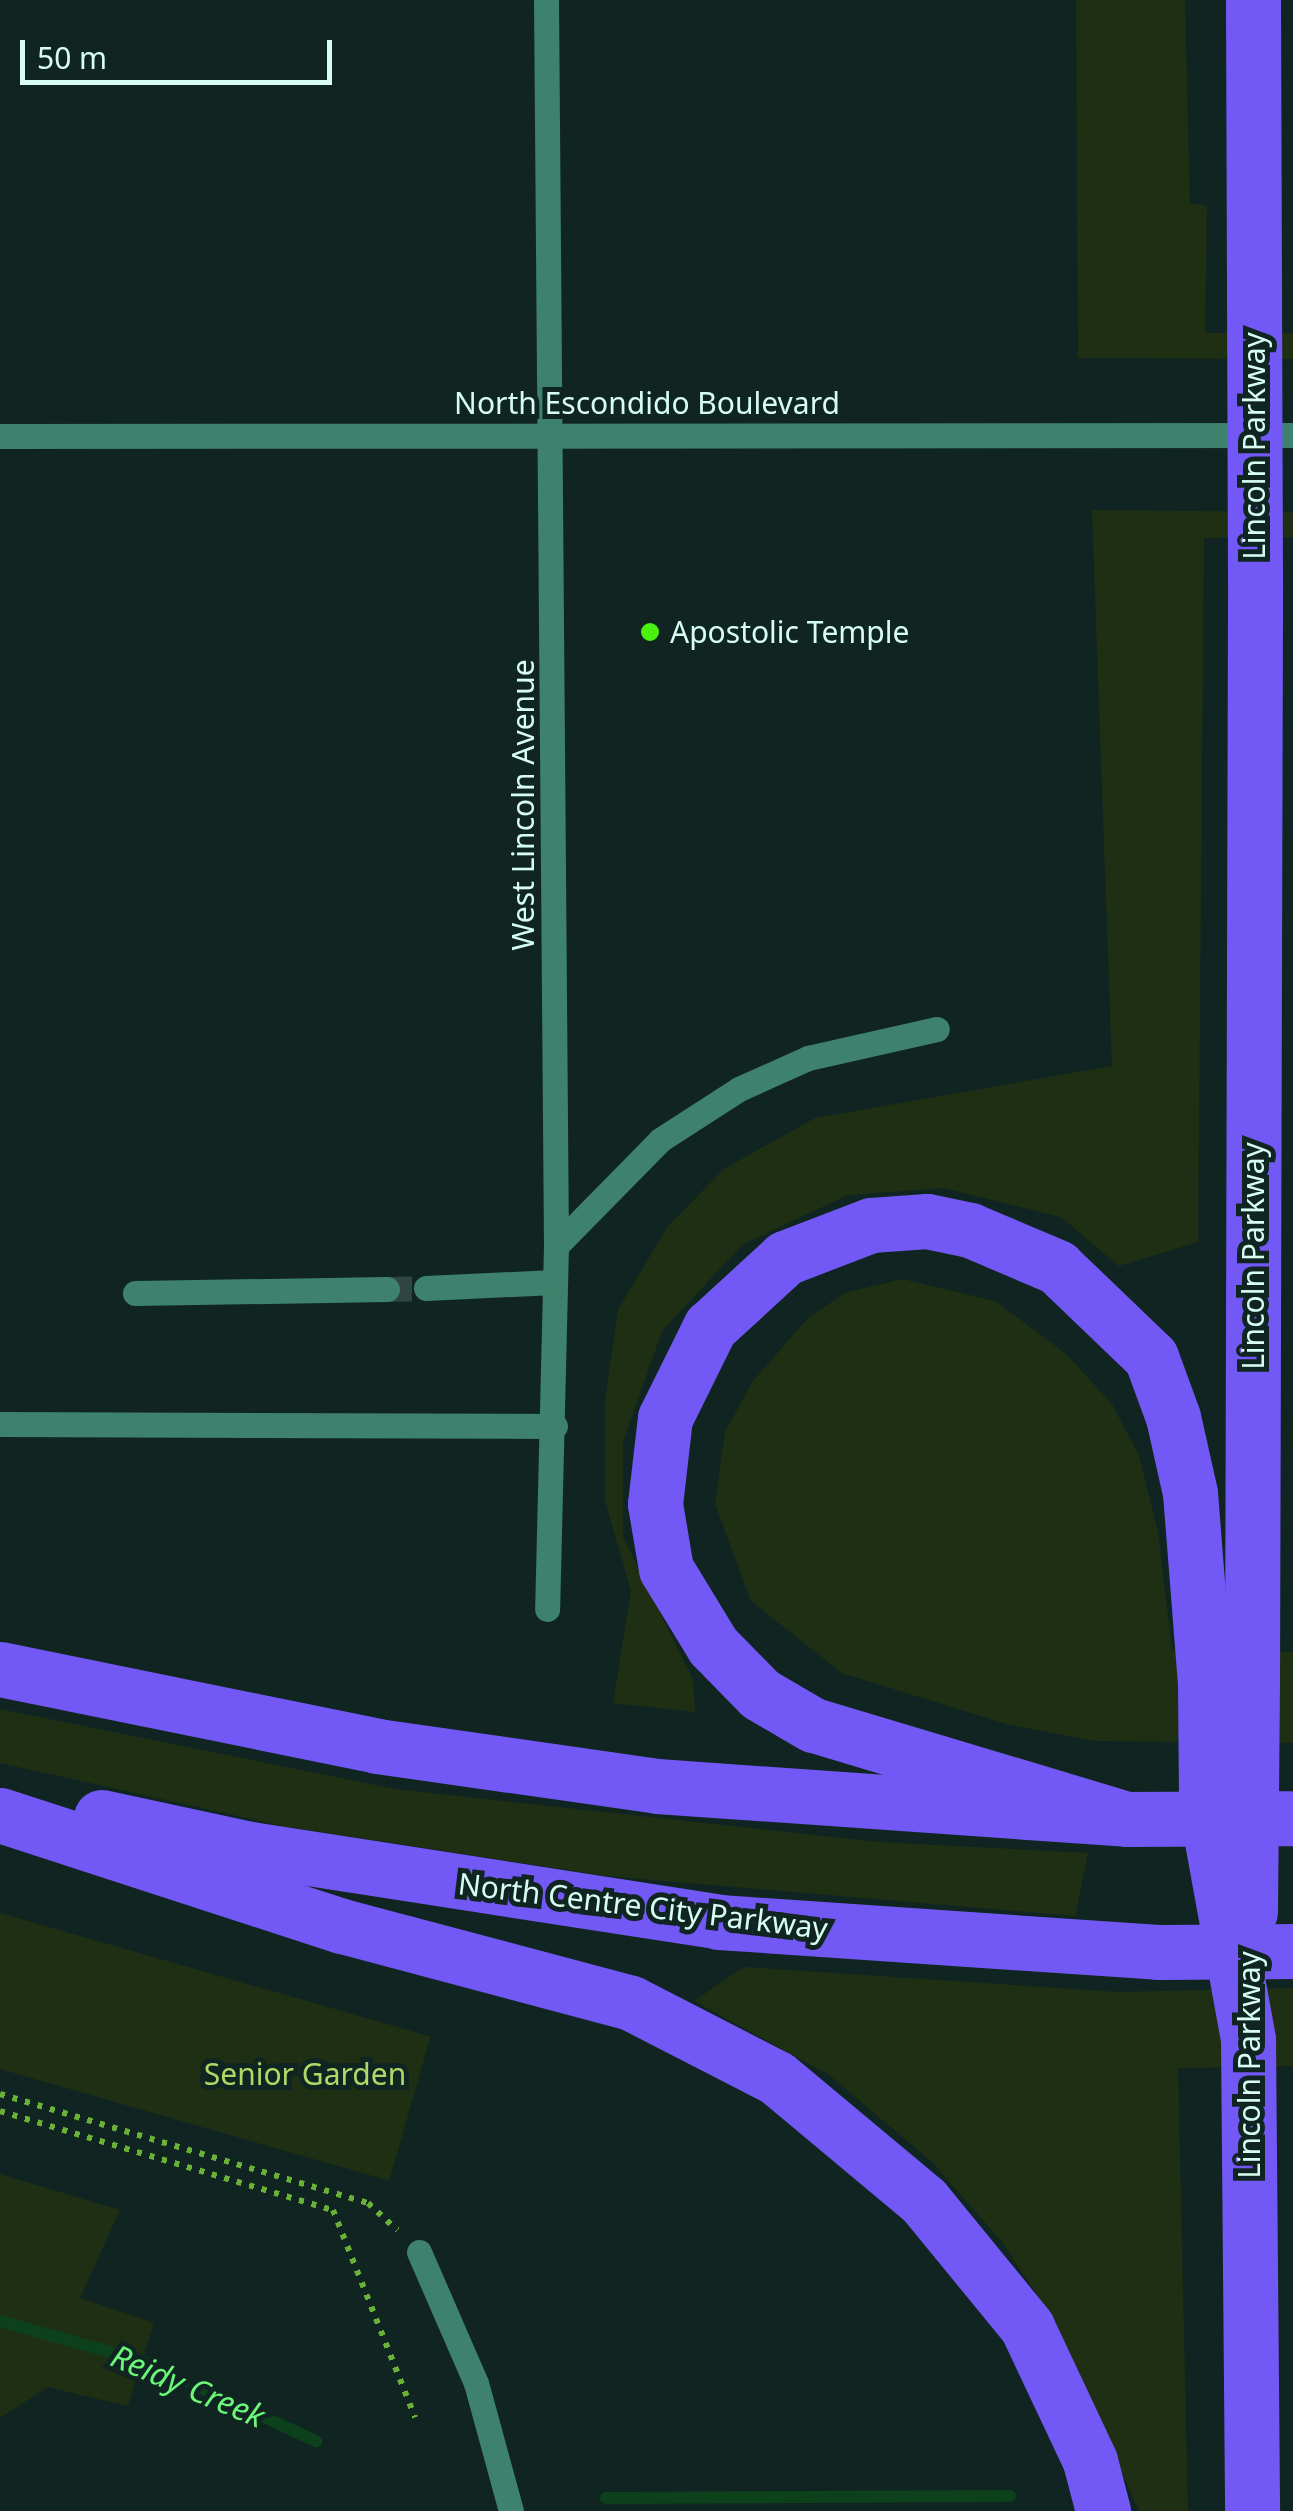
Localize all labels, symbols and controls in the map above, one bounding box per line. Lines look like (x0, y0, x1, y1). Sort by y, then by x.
scale bar (25, 20, 338, 82)
text: 50 m (37, 37, 107, 78)
street label: Lincoln Parkway (1236, 332, 1272, 560)
street label: North Escondido Boulevard (454, 385, 840, 421)
place label: Apostolic Temple (670, 614, 909, 650)
marker: Apostolic Temple (639, 621, 661, 643)
street label: West Lincoln Avenue (505, 659, 541, 951)
street label: Lincoln Parkway (1235, 1142, 1271, 1370)
street label: North Centre City Parkway (456, 1865, 830, 1947)
street label: Lincoln Parkway (1231, 1951, 1267, 2179)
park label: Senior Garden (204, 2056, 406, 2092)
water label: Reidy Creek (105, 2336, 271, 2436)

